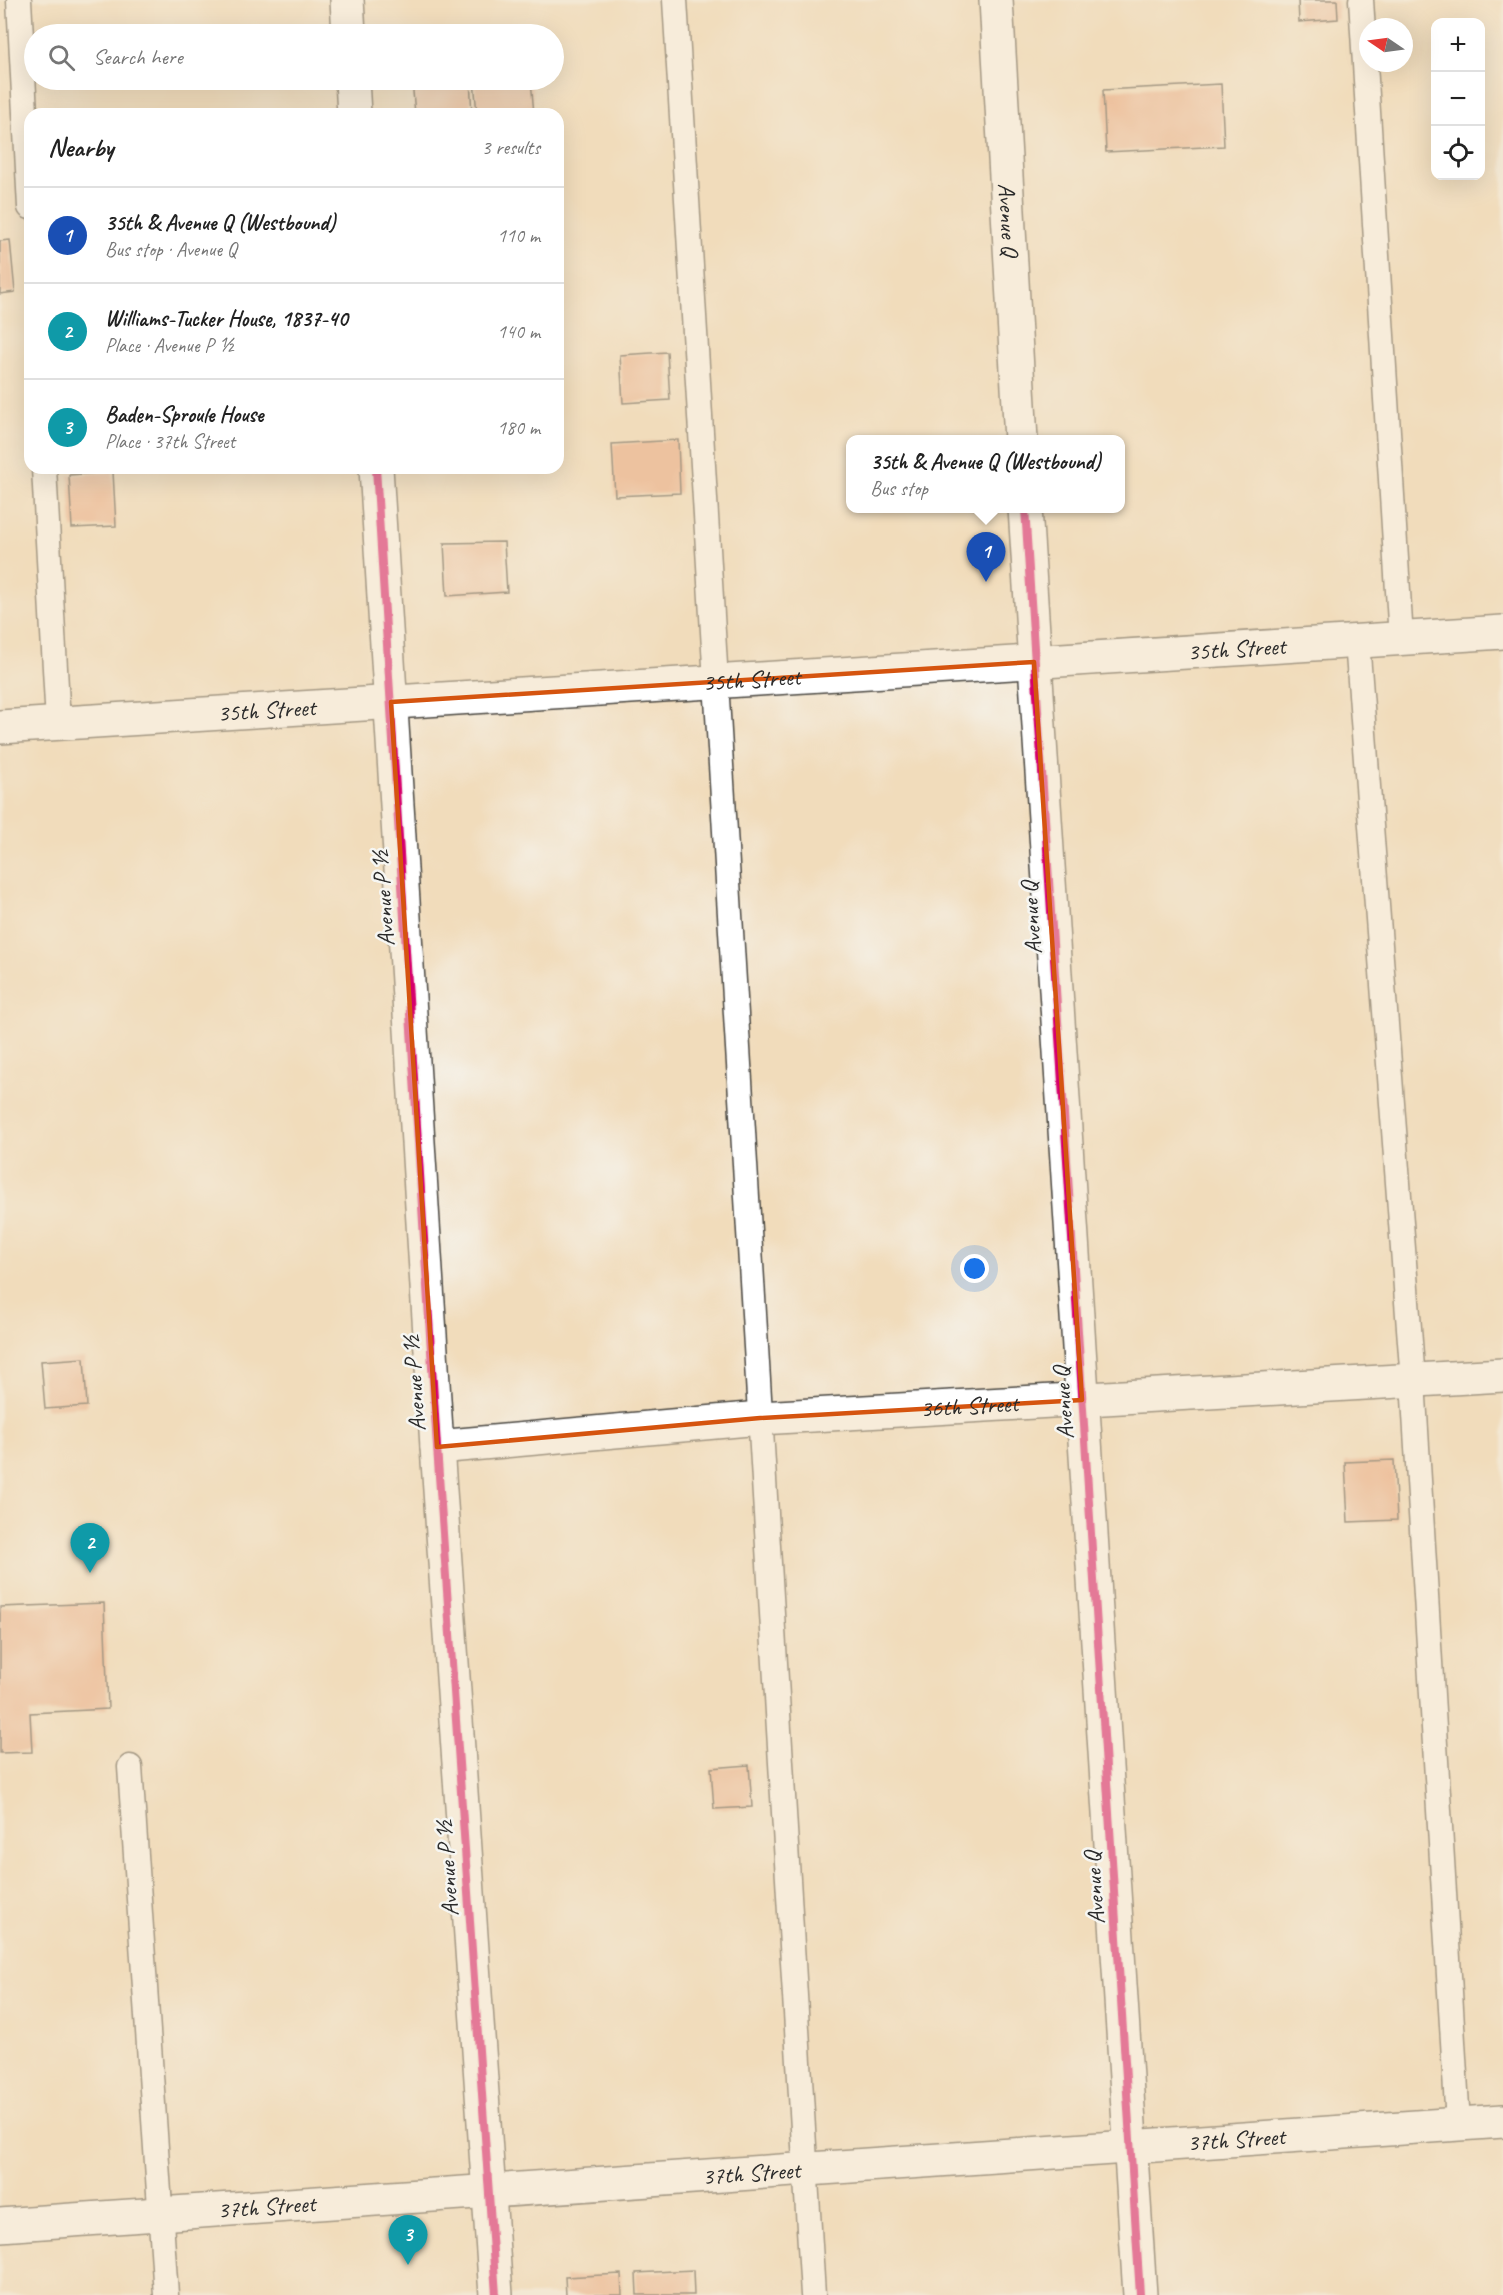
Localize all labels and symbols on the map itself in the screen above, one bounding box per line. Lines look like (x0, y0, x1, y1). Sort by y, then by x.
north arrow (1359, 18, 1413, 72)
street label: Avenue Q (991, 182, 1026, 260)
pin: 1 (966, 532, 1006, 582)
street label: 35th Street (1187, 631, 1288, 667)
street label: 35th Street (702, 661, 803, 698)
street label: 35th Street (217, 692, 318, 728)
street label: Avenue P ½ (365, 848, 401, 947)
street label: Avenue Q (1013, 878, 1049, 955)
your location (960, 1254, 989, 1283)
street label: Avenue P ½ (396, 1333, 432, 1432)
street label: Avenue Q (1045, 1363, 1081, 1440)
street label: 36th Street (919, 1388, 1021, 1424)
pin: 2 (70, 1524, 110, 1573)
street label: Avenue P ½ (429, 1818, 465, 1917)
street label: Avenue Q (1076, 1848, 1112, 1925)
street label: 37th Street (1186, 2121, 1288, 2158)
street label: 37th Street (701, 2155, 803, 2191)
street label: 37th Street (216, 2188, 318, 2225)
pin: 3 (388, 2216, 428, 2265)

